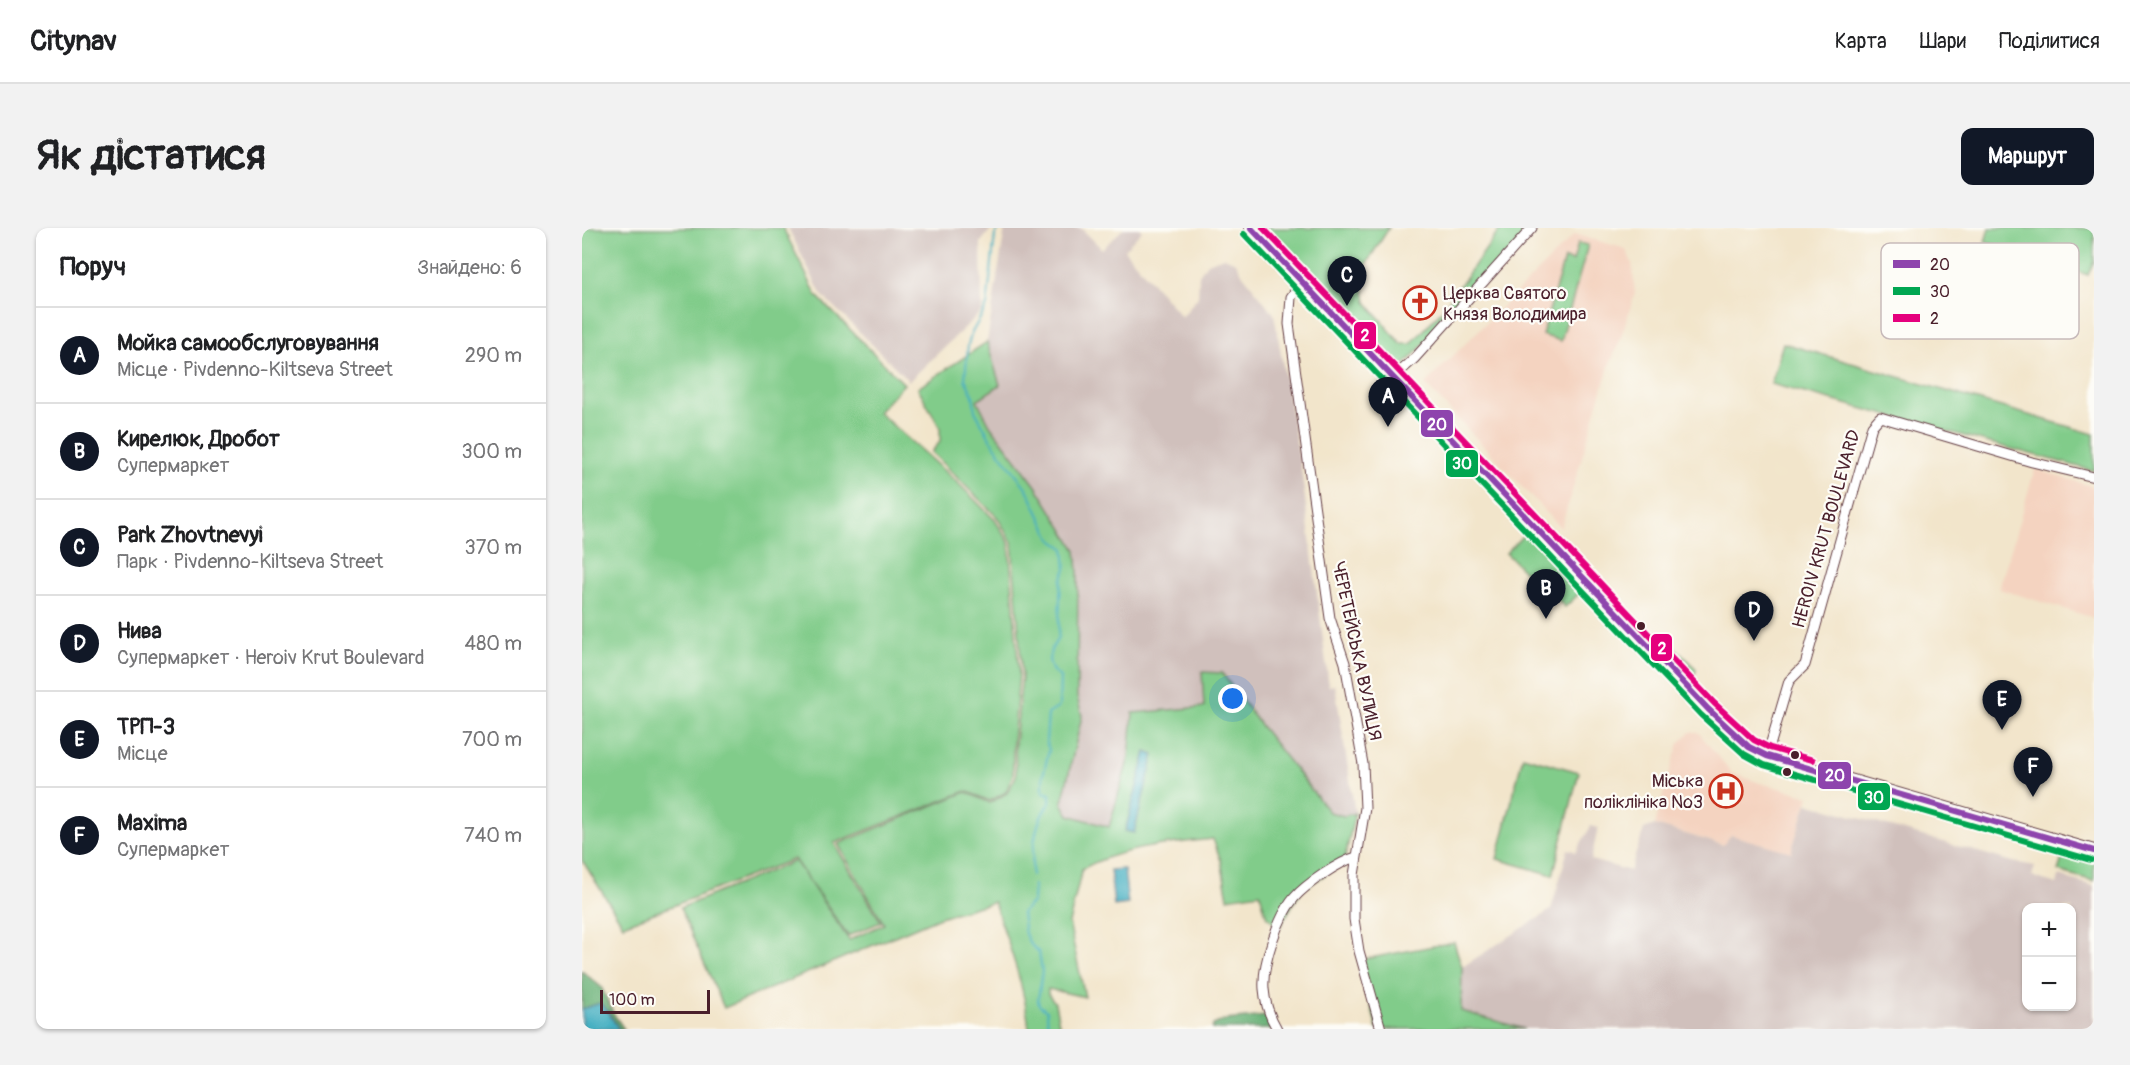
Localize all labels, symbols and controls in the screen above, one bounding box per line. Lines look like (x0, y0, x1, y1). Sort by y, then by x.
text: Citynav (30, 24, 117, 59)
text: Карта (1835, 28, 1887, 55)
text: Шари (1920, 28, 1966, 55)
text: Поділитися (1999, 28, 2100, 55)
button: Маршрут (1961, 128, 2094, 185)
text: Як дістатися (36, 130, 266, 182)
legend (1881, 243, 2079, 339)
text: Поруч (60, 251, 126, 283)
text: Знайдено: 6 (417, 255, 522, 280)
text: 20 (1930, 255, 1950, 275)
pin: C (1328, 256, 1366, 306)
place label: Церква Святого Князя Володимира (1443, 282, 1586, 326)
text: 30 (1930, 282, 1950, 302)
church icon: Церква Святого Князя Володимира (1402, 285, 1438, 321)
text: 2 (1930, 309, 1939, 329)
line badge: 2 (1353, 321, 1377, 350)
text: 2 (1361, 326, 1370, 346)
text: Мойка самообслуговування (117, 329, 379, 357)
text: A (73, 343, 86, 368)
text: 290 m (465, 343, 522, 368)
text: Місце · Pivdenno-Kiltseva Street (117, 357, 393, 382)
pin: A (1368, 378, 1408, 427)
line badge: 20 (1420, 409, 1454, 438)
text: 20 (1427, 415, 1447, 435)
text: Кирелюк, Дробот (117, 425, 280, 453)
street label: HEROIV KRUT BOULEVARD (1787, 427, 1866, 631)
text: B (74, 439, 85, 464)
text: 300 m (461, 439, 522, 464)
line badge: 30 (1445, 449, 1479, 478)
text: Супермаркет (117, 453, 229, 478)
text: 30 (1452, 454, 1472, 474)
text: Park Zhovtnevyi (117, 521, 263, 549)
text: C (73, 535, 86, 560)
text: 370 m (465, 535, 522, 560)
text: Парк · Pivdenno-Kiltseva Street (117, 549, 383, 574)
street label: ЧЕРЕТЕЙСЬКА ВУЛИЦЯ (1326, 560, 1387, 743)
pin: B (1526, 570, 1566, 619)
pin: D (1734, 592, 1774, 641)
text: Нива (117, 617, 162, 645)
unlabelled marker (1635, 620, 1647, 632)
text: D (73, 631, 86, 656)
text: 480 m (465, 631, 522, 656)
line badge: 2 (1650, 633, 1673, 662)
text: 2 (1658, 639, 1667, 659)
text: Супермаркет · Heroiv Krut Boulevard (117, 645, 425, 670)
pin: E (1982, 680, 2022, 730)
your location (1218, 684, 1247, 713)
text: ТРП-3 (117, 713, 175, 741)
text: E (74, 727, 85, 752)
text: 700 m (462, 727, 522, 752)
text: Місце (117, 741, 168, 766)
pin: F (2014, 748, 2052, 797)
unlabelled marker (1789, 749, 1801, 761)
line badge: 20 (1817, 761, 1852, 790)
unlabelled marker (1781, 766, 1793, 778)
text: 20 (1825, 766, 1845, 786)
place label: Міська поліклініка №3 (1584, 770, 1703, 814)
hospital icon: Міська поліклініка №3 (1708, 773, 1744, 809)
line badge: 30 (1857, 782, 1891, 811)
text: 30 (1864, 788, 1884, 808)
text: Maxima (117, 809, 187, 837)
text: F (73, 823, 86, 848)
text: 740 m (464, 823, 522, 848)
text: Супермаркет (117, 837, 229, 862)
map controls (2022, 903, 2076, 1011)
button: + (2022, 903, 2076, 957)
button: − (2022, 957, 2076, 1011)
scale bar (600, 987, 710, 1014)
text: 100 m (609, 990, 655, 1010)

